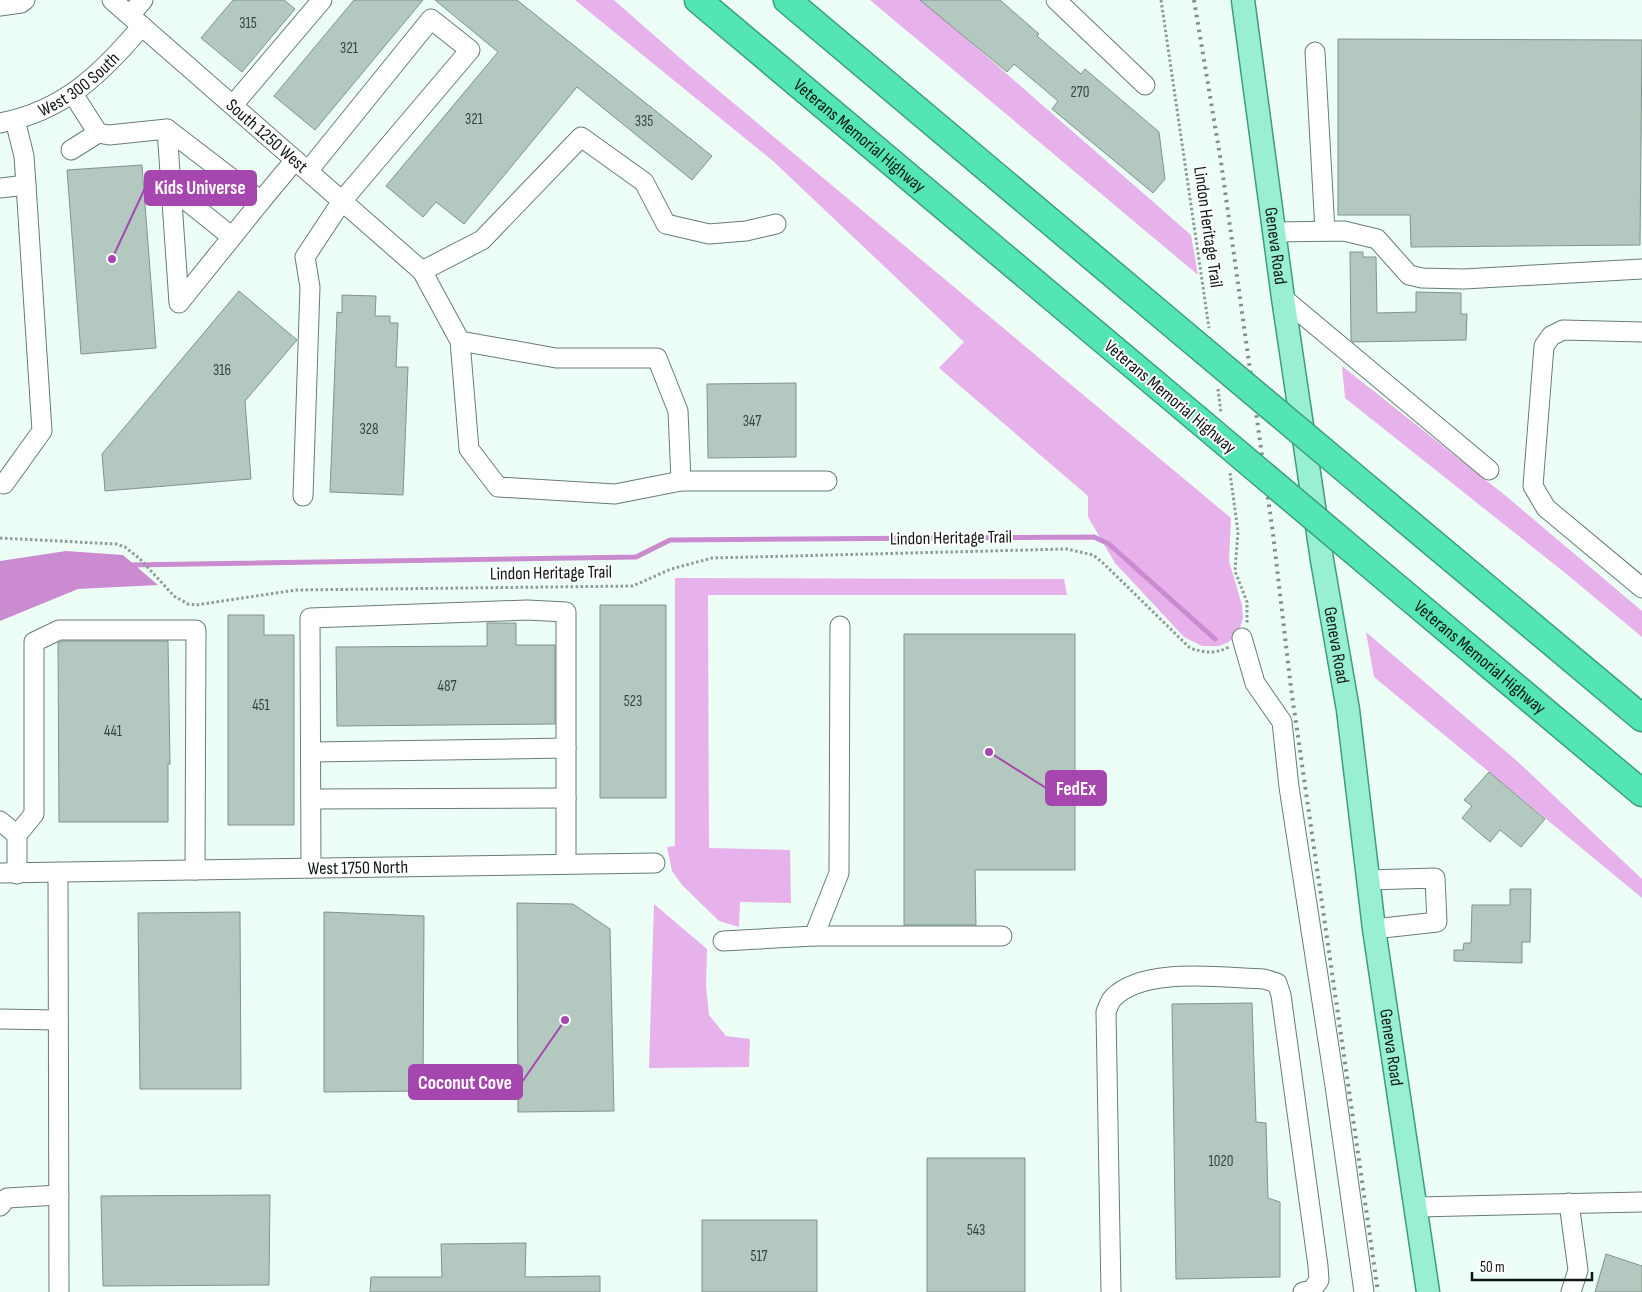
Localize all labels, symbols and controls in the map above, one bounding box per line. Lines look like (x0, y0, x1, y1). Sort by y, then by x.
house number: 315 (239, 14, 257, 33)
house number: 321 (340, 39, 359, 58)
street label: West 300 South (35, 48, 124, 121)
street label: Veterans Memorial Highway (789, 74, 930, 197)
house number: 270 (1071, 83, 1089, 102)
street label: South 1250 West (222, 94, 313, 177)
house number: 321 (465, 110, 484, 129)
house number: 335 (635, 112, 653, 131)
street label: Lindon Heritage Trail (1189, 165, 1227, 289)
callout: Kids Universe (145, 171, 256, 205)
text: Kids Universe (154, 177, 246, 200)
street label: Geneva Road (1260, 206, 1292, 286)
street label: Veterans Memorial Highway (1100, 336, 1240, 458)
house number: 316 (213, 361, 231, 380)
house number: 347 (743, 412, 761, 431)
house number: 328 (359, 420, 379, 439)
street label: Lindon Heritage Trail (890, 526, 1012, 550)
street label: Lindon Heritage Trail (490, 561, 612, 585)
street label: Veterans Memorial Highway (1410, 596, 1550, 719)
street label: Geneva Road (1320, 605, 1354, 685)
house number: 487 (438, 677, 456, 696)
house number: 523 (624, 692, 642, 711)
house number: 451 (252, 696, 271, 715)
house number: 441 (104, 722, 123, 741)
callout: FedEx (1046, 771, 1106, 805)
text: FedEx (1056, 778, 1096, 801)
street label: West 1750 North (308, 856, 408, 879)
street label: Geneva Road (1376, 1007, 1408, 1087)
callout: Coconut Cove (409, 1065, 522, 1099)
text: Coconut Cove (418, 1072, 512, 1095)
house number: 1020 (1209, 1152, 1233, 1171)
house number: 543 (967, 1221, 985, 1240)
house number: 517 (750, 1247, 768, 1266)
scale bar (1472, 1250, 1592, 1282)
text: 50 m (1480, 1258, 1505, 1277)

